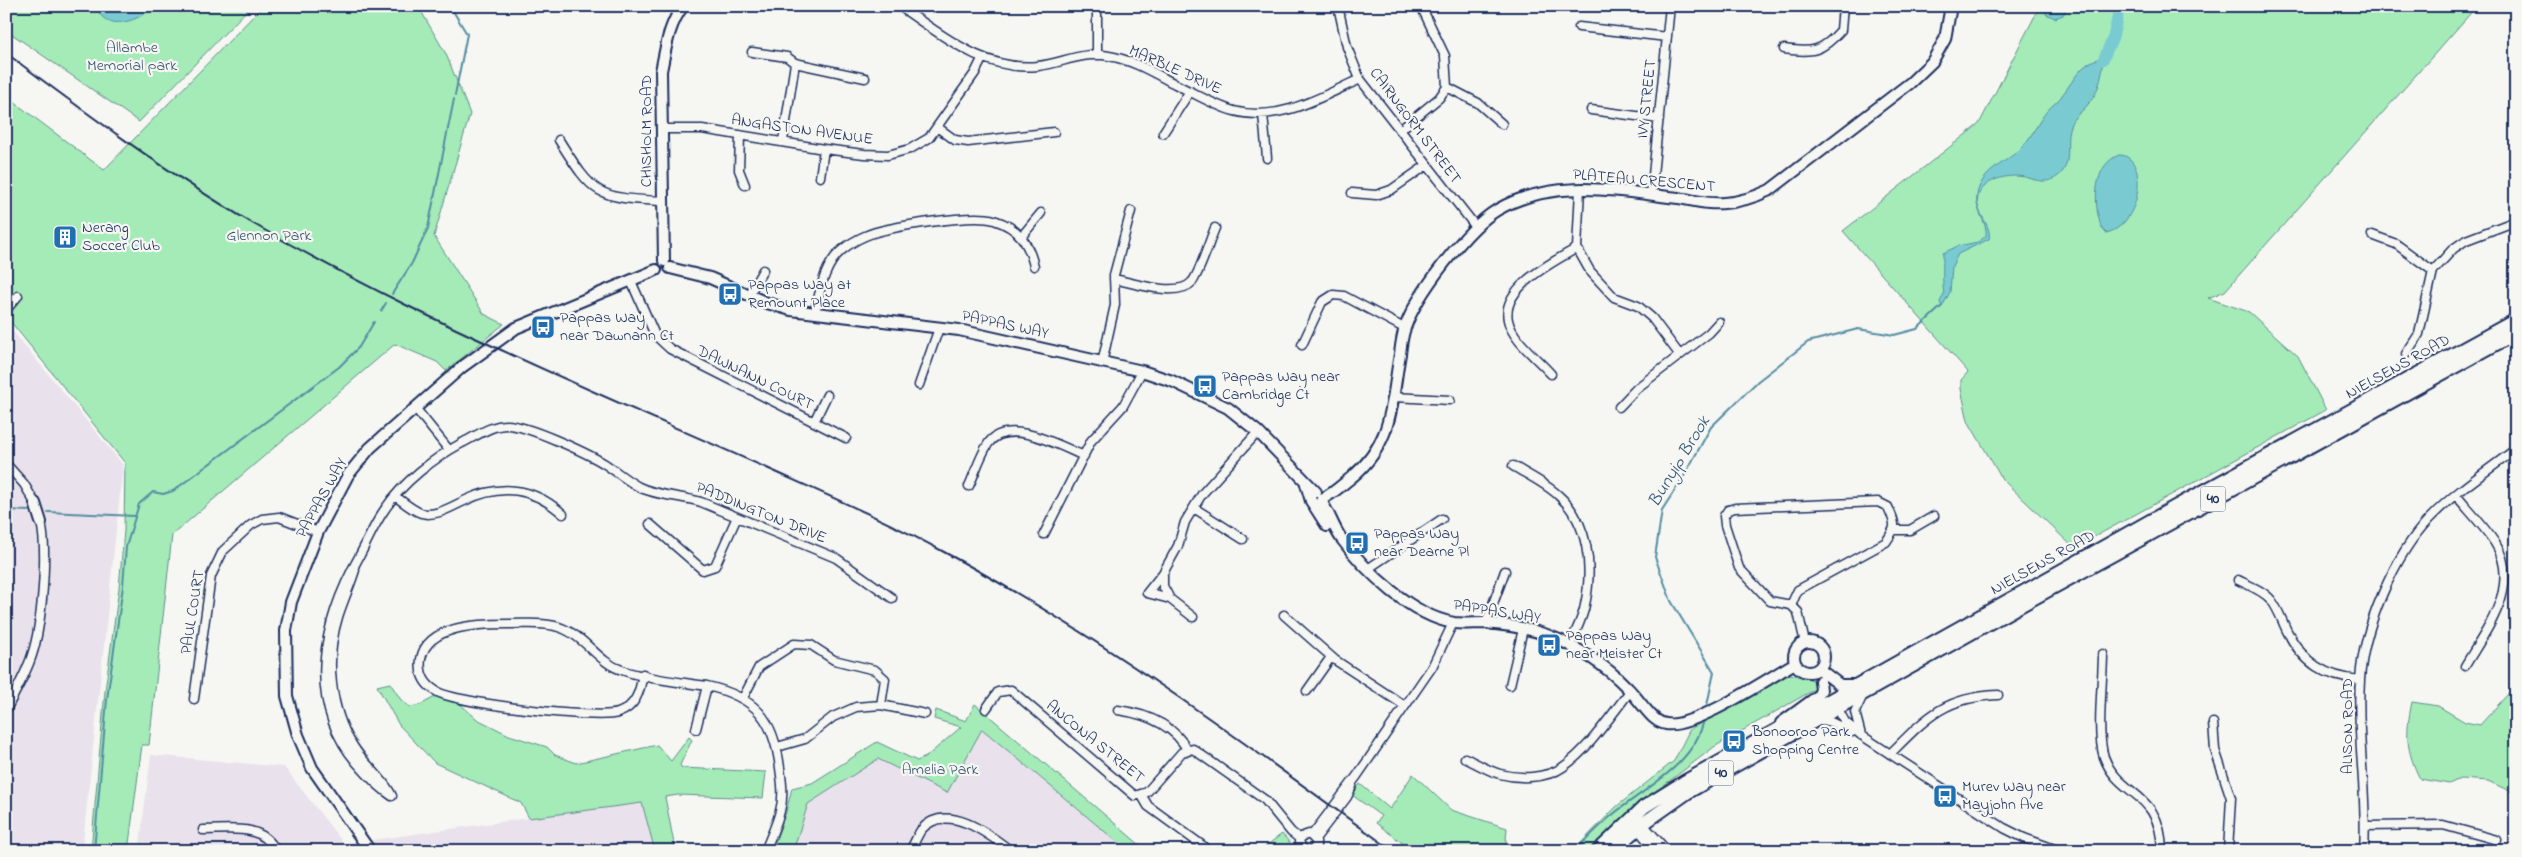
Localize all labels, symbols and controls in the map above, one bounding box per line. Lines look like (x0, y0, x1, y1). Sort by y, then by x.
park label: Allambe Memorial park (87, 36, 178, 78)
street label: MARBLE DRIVE (1125, 39, 1225, 101)
street label: IVY STREET (1631, 58, 1663, 140)
street label: CAIRNGORM STREET (1363, 63, 1467, 189)
street label: CHISHOLM ROAD (635, 75, 659, 187)
street label: ANGASTON AVENUE (730, 108, 874, 152)
street label: PLATEAU CRESCENT (1572, 163, 1716, 199)
place label: Nerang Soccer Club (82, 216, 161, 258)
building icon: Nerang Soccer Club (52, 224, 78, 250)
park label: Glennon Park (227, 224, 312, 248)
place label: Pappas Way at Remount Place (748, 273, 852, 315)
bus stop icon: Pappas Way at Remount Place (717, 281, 743, 307)
street label: PAPPAS WAY (959, 304, 1051, 346)
place label: Pappas Way near Dawnann Ct (560, 306, 675, 348)
bus stop icon: Pappas Way near Dawnann Ct (530, 314, 556, 340)
street label: NIELSENS ROAD (2341, 328, 2455, 406)
street label: DAWNANN COURT (692, 339, 817, 417)
place label: Pappas Way near Cambridge Ct (1222, 365, 1340, 407)
bus stop icon: Pappas Way near Cambridge Ct (1192, 373, 1218, 399)
water label: Bunyip Brook (1642, 410, 1718, 513)
street label: PAPPAS WAY (290, 453, 354, 543)
street label: PADDINGTON DRIVE (692, 476, 830, 550)
road number: 40 (2200, 486, 2226, 512)
place label: Pappas Way near Dearne Pl (1374, 522, 1470, 564)
street label: NIELSENS ROAD (1986, 524, 2100, 602)
bus stop icon: Pappas Way near Dearne Pl (1344, 530, 1370, 556)
street label: PAUL COURT (174, 568, 212, 656)
street label: PAPPAS WAY (1451, 593, 1543, 631)
place label: Pappas Way near Meister Ct (1566, 624, 1663, 666)
bus stop icon: Pappas Way near Meister Ct (1536, 632, 1562, 658)
street label: ALISON ROAD (2336, 678, 2360, 774)
street label: ANCONA STREET (1040, 695, 1150, 789)
place label: Bonooroo Park Shopping Centre (1751, 720, 1860, 762)
bus stop icon: Bonooroo Park Shopping Centre (1721, 728, 1747, 754)
park label: Amelia Park (902, 758, 979, 782)
road number: 40 (1708, 760, 1734, 786)
place label: Murev Way near Mayjohn Ave (1962, 775, 2066, 817)
bus stop icon: Murev Way near Mayjohn Ave (1932, 783, 1958, 809)

